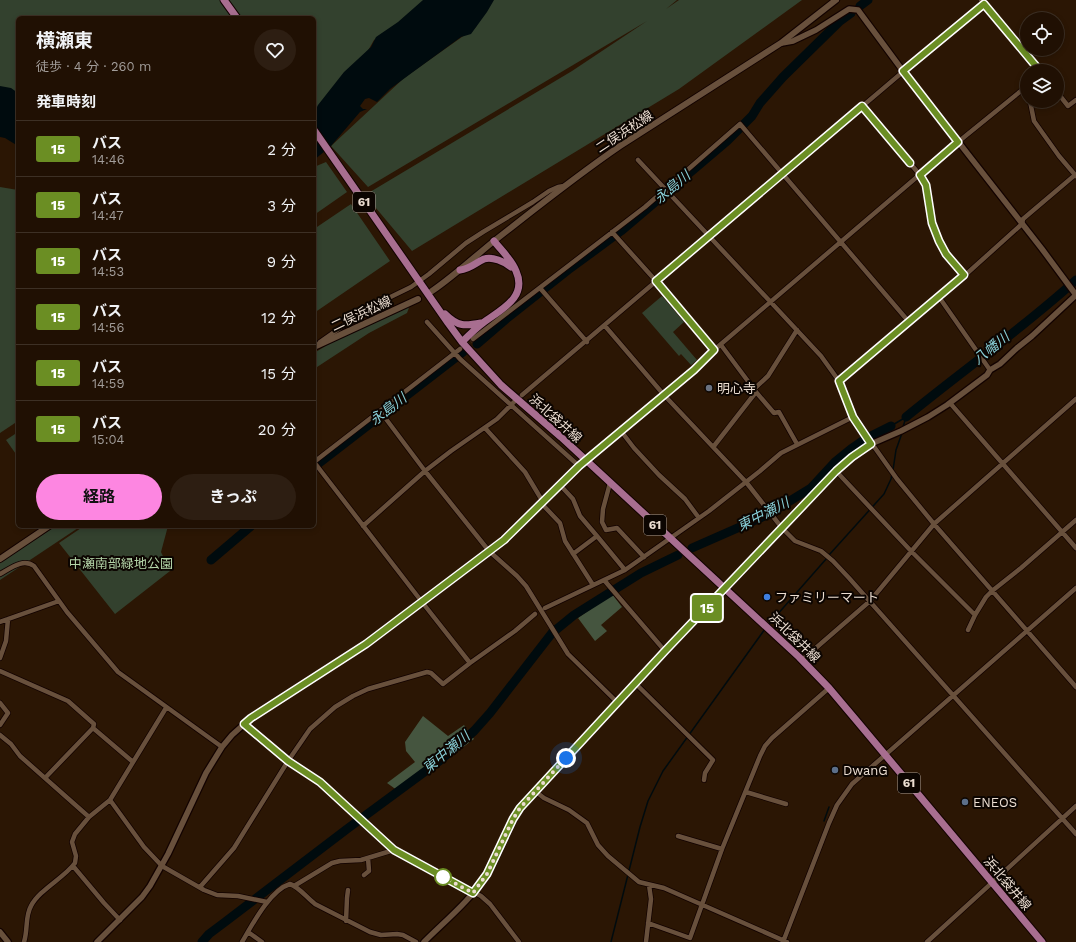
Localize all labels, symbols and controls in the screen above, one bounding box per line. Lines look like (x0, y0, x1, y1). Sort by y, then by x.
map controls (1020, 12, 1064, 108)
button: locate (1020, 12, 1064, 56)
text: 横瀬東 (36, 29, 93, 52)
button: heart (254, 29, 296, 71)
text: 徒歩 · 4 分 · 260 m (36, 59, 151, 74)
button: layers (1020, 64, 1064, 108)
text: 発車時刻 (36, 93, 96, 111)
street label: 二俣浜松線 (593, 107, 656, 155)
text: バス (92, 134, 122, 152)
text: 15 (51, 141, 65, 157)
text: 2 分 (267, 141, 296, 159)
text: 14:46 (92, 152, 125, 167)
water label: 永島川 (651, 166, 695, 207)
text: バス (92, 190, 122, 208)
road number: 61 (353, 192, 375, 212)
text: 15 (51, 197, 65, 213)
text: 3 分 (267, 197, 296, 215)
text: 14:47 (92, 208, 123, 223)
text: バス (92, 246, 122, 264)
text: 15 (51, 253, 65, 269)
text: 9 分 (267, 253, 296, 271)
text: 14:53 (92, 264, 124, 279)
street label: 二俣浜松線 (329, 293, 394, 334)
text: バス (92, 302, 122, 320)
text: 15 (51, 309, 65, 325)
text: 12 分 (261, 309, 296, 327)
text: 14:56 (92, 320, 124, 335)
water label: 八幡川 (970, 327, 1014, 367)
text: バス (92, 358, 122, 376)
text: 15 (51, 365, 65, 381)
text: 15 分 (261, 365, 296, 383)
text: 14:59 (92, 376, 124, 391)
place label: 明心寺 (717, 381, 756, 396)
marker: 明心寺 (704, 383, 714, 393)
water label: 永島川 (367, 389, 411, 428)
street label: 浜北袋井線 (526, 391, 585, 446)
text: バス (92, 414, 122, 432)
text: 15 (51, 421, 65, 437)
text: 20 分 (258, 421, 296, 439)
text: 15:04 (92, 432, 125, 447)
button: 経路 (36, 474, 162, 520)
button: きっぷ (170, 474, 296, 520)
water label: 東中瀬川 (734, 493, 793, 534)
road number: 61 (644, 515, 666, 535)
park label: 中瀬南部緑地公園 (69, 556, 173, 571)
place label: ファミリーマート (775, 590, 879, 605)
marker: ファミリーマート (762, 592, 772, 602)
line badge: 15 (689, 595, 725, 621)
text: 15 (700, 600, 714, 616)
street label: 浜北袋井線 (766, 609, 823, 665)
water label: 東中瀬川 (419, 727, 474, 776)
your location (556, 748, 576, 768)
place label: DwanG (843, 763, 888, 778)
marker: DwanG (830, 765, 840, 775)
road number: 61 (898, 773, 920, 793)
place label: ENEOS (973, 795, 1017, 810)
marker: ENEOS (960, 797, 970, 807)
street label: 浜北袋井線 (981, 854, 1034, 913)
unlabelled marker (434, 868, 452, 886)

